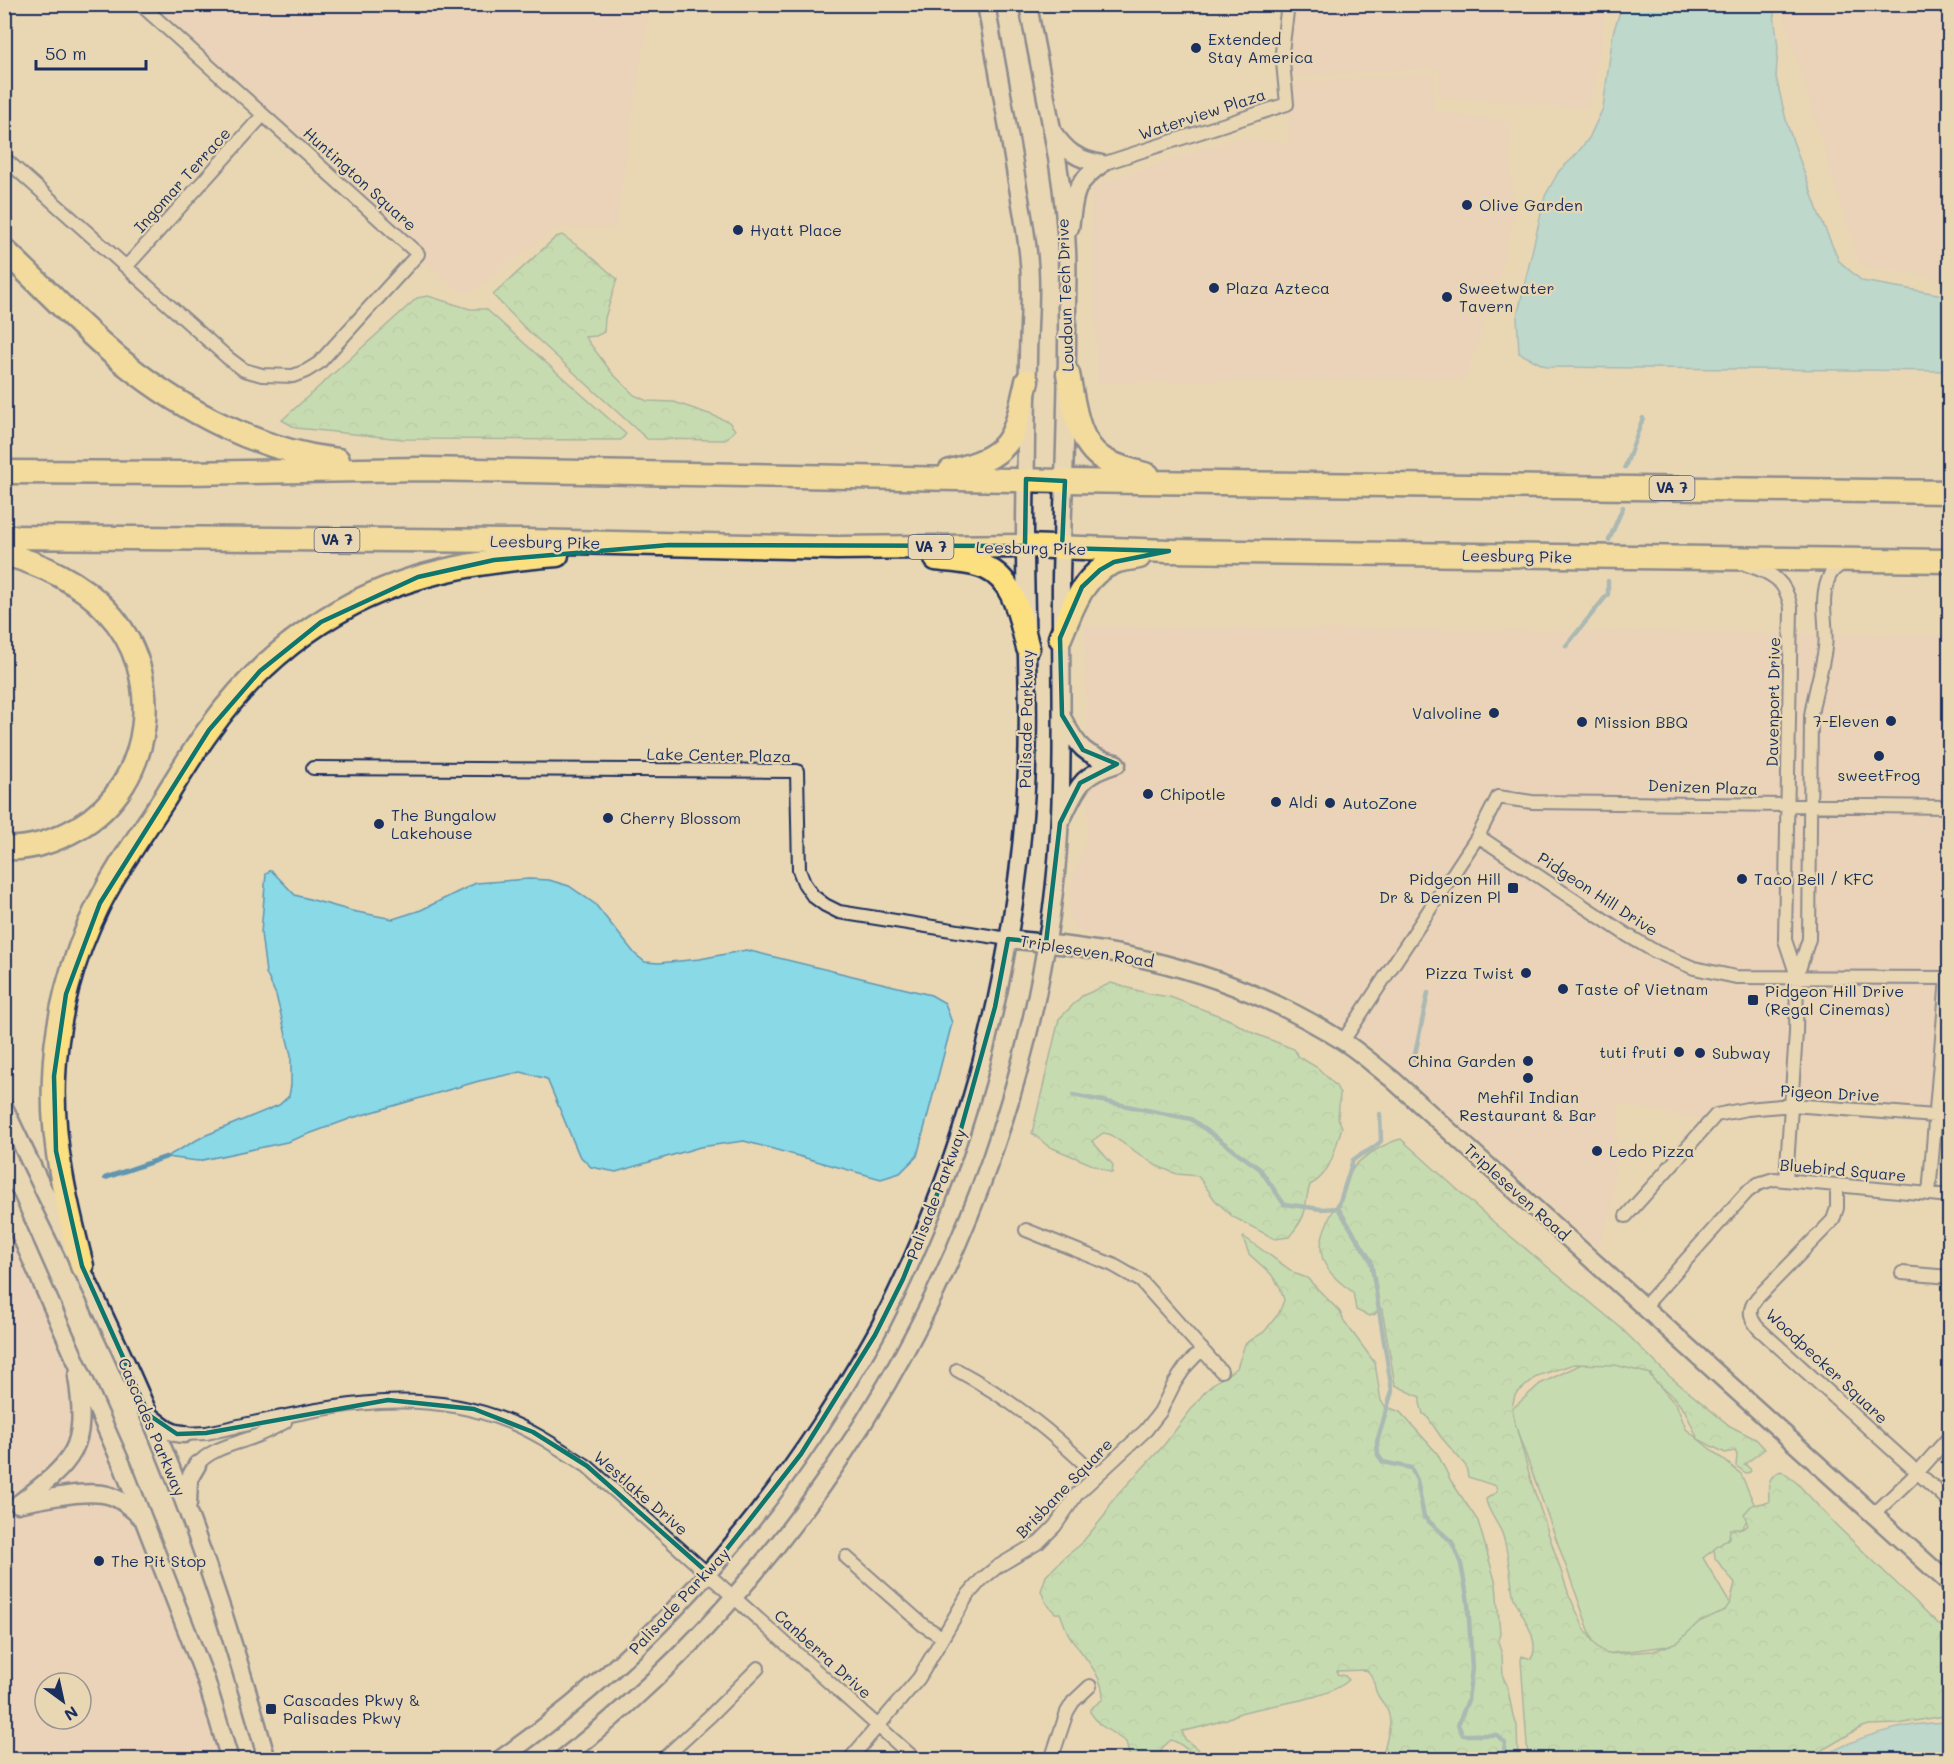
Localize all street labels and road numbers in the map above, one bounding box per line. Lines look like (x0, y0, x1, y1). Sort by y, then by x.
street label: Waterview Plaza (1136, 83, 1268, 144)
street label: Huntington Square (299, 122, 421, 235)
street label: Ingomar Terrace (129, 123, 234, 237)
street label: Loudoun Tech Drive (1051, 218, 1078, 372)
road number: VA 7 (1650, 476, 1694, 500)
road number: VA 7 (314, 528, 360, 552)
street label: Leesburg Pike (490, 530, 600, 553)
road number: VA 7 (908, 535, 954, 559)
street label: Leesburg Pike (976, 536, 1086, 559)
street label: Leesburg Pike (1462, 544, 1572, 567)
street label: Davenport Drive (1761, 637, 1784, 767)
street label: Palisade Parkway (1014, 650, 1037, 788)
street label: Lake Center Plaza (646, 743, 792, 766)
street label: Denizen Plaza (1648, 774, 1758, 799)
street label: Pidgeon Hill Drive (1534, 847, 1662, 940)
street label: Tripleseven Road (1019, 930, 1156, 971)
street label: Pigeon Drive (1780, 1079, 1880, 1106)
street label: Palisade Parkway (901, 1125, 970, 1262)
street label: Tripleseven Road (1460, 1138, 1575, 1245)
street label: Bluebird Square (1779, 1154, 1907, 1185)
street label: Woodpecker Square (1762, 1303, 1893, 1428)
street label: Cascades Parkway (114, 1354, 191, 1499)
street label: Brisbane Square (1011, 1433, 1117, 1542)
street label: Westlake Drive (590, 1446, 693, 1539)
street label: Palisade Parkway (624, 1543, 734, 1658)
street label: Canberra Drive (770, 1604, 876, 1703)

